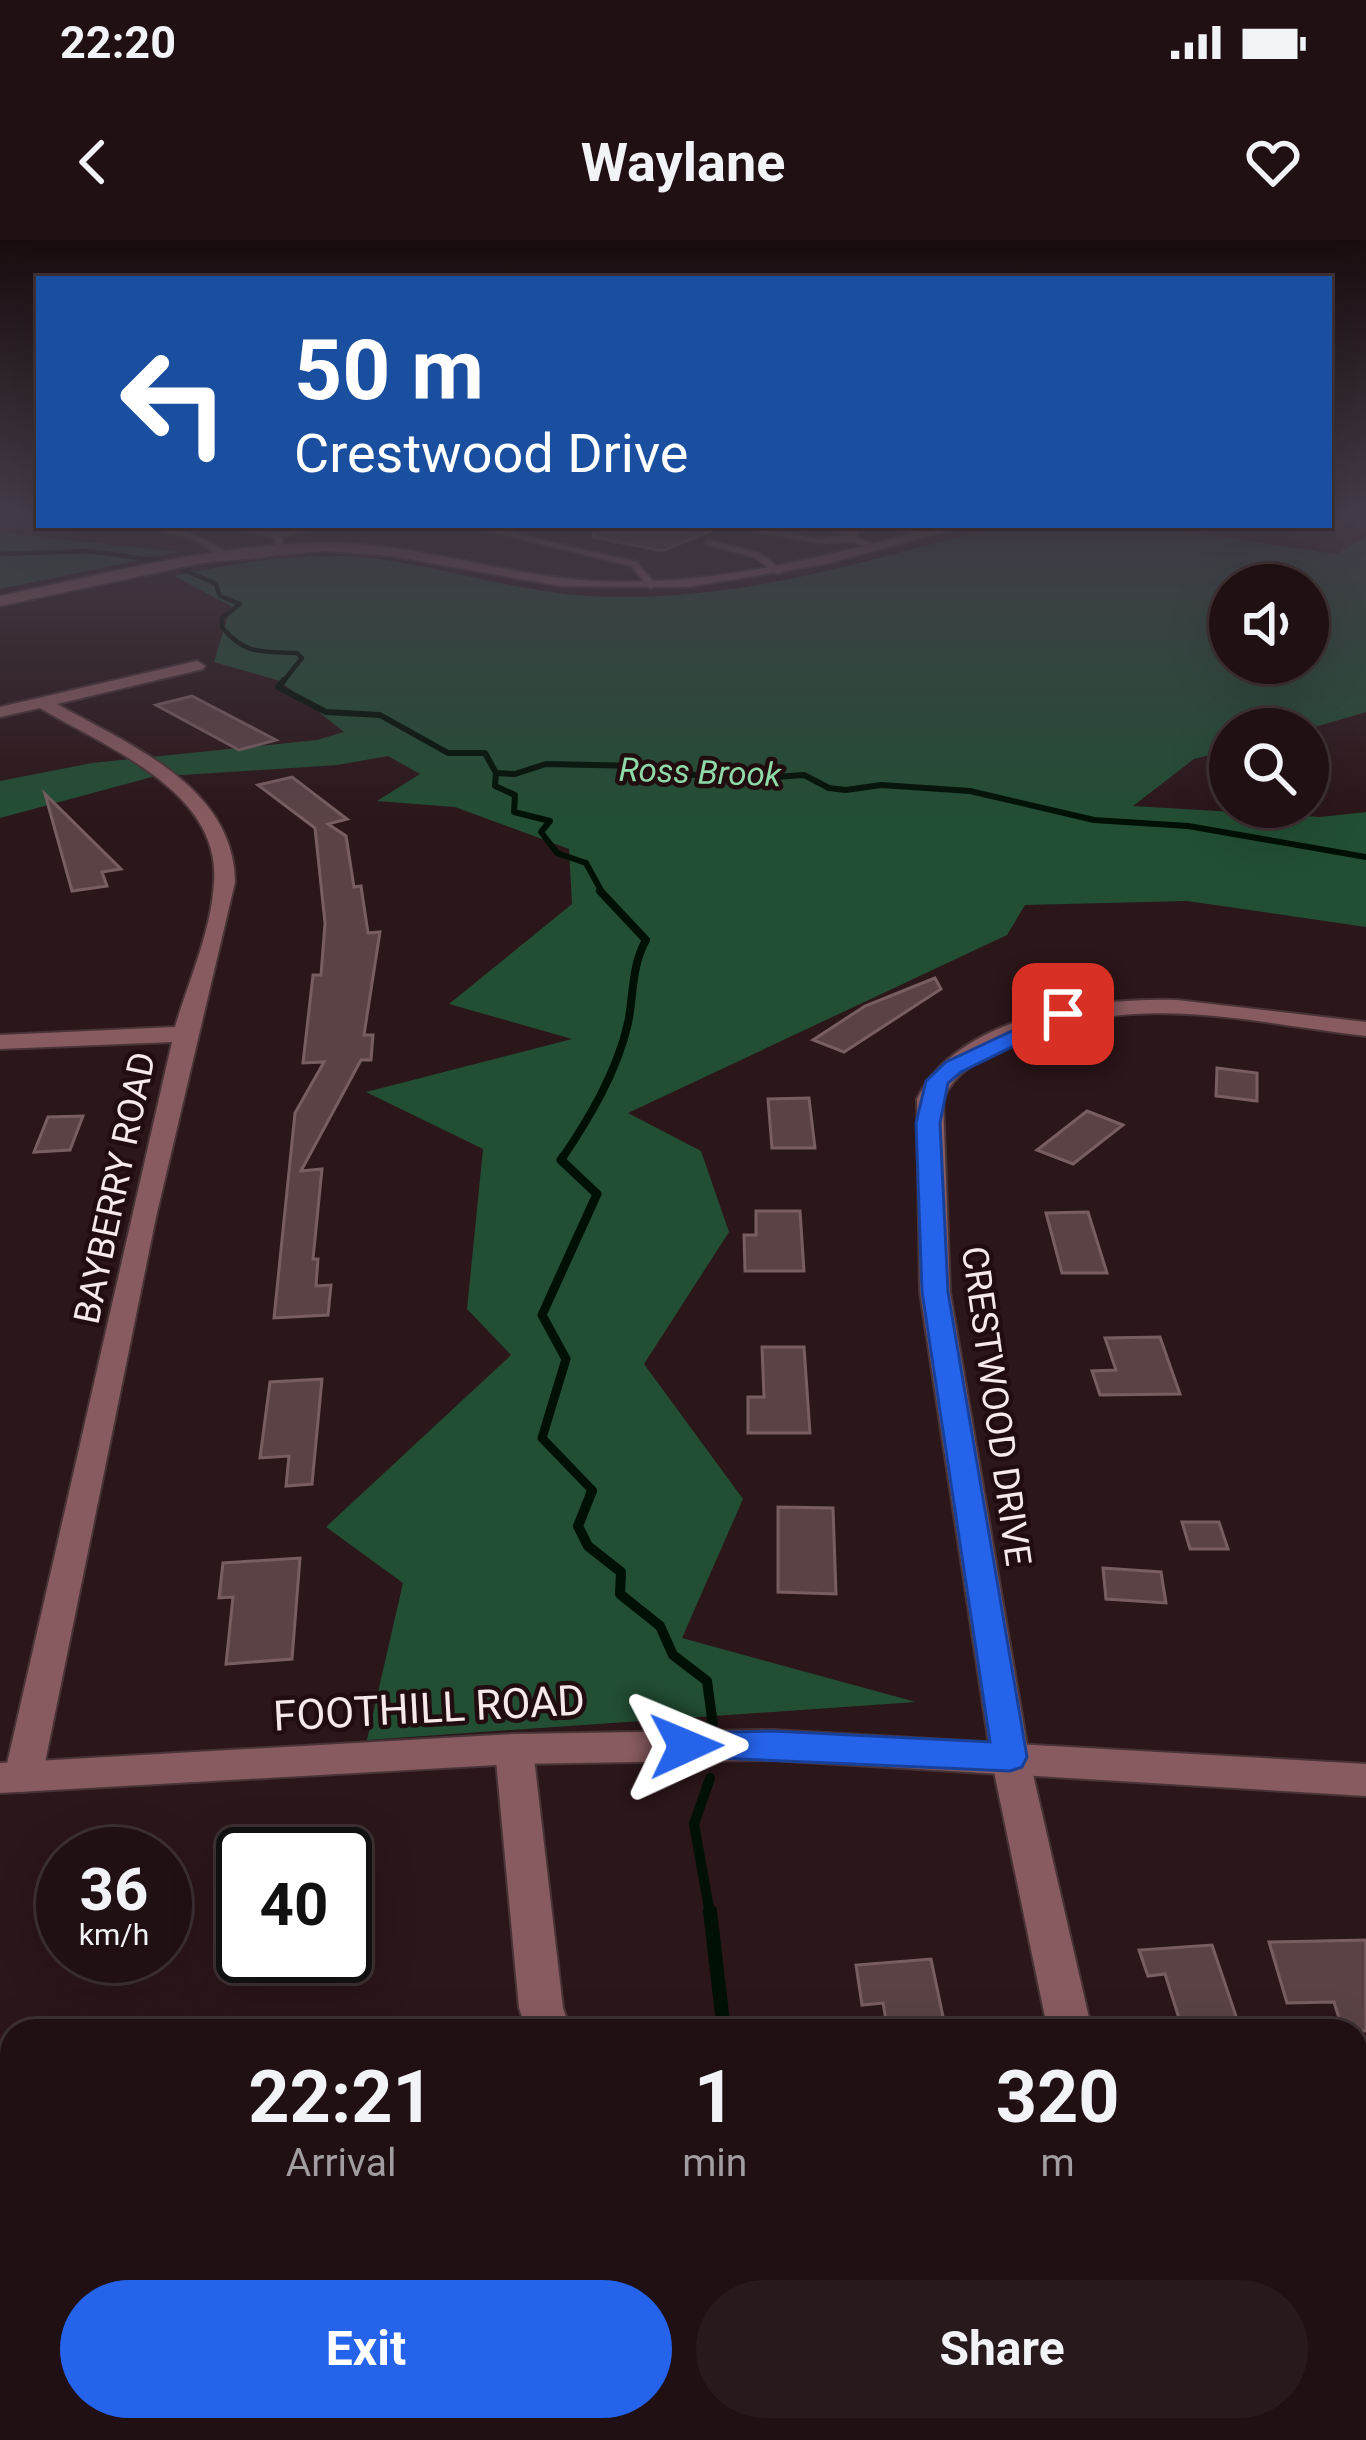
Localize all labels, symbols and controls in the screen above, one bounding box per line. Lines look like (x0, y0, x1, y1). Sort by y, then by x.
text: 22:20 (60, 16, 176, 69)
icon: back (60, 129, 126, 195)
icon: heart (1240, 129, 1306, 195)
text: Waylane (581, 131, 785, 194)
text: 50 m (294, 321, 484, 420)
icon: left (96, 324, 252, 480)
text: Crestwood Drive (294, 422, 688, 485)
map controls (1209, 564, 1329, 828)
button: sound (1209, 564, 1329, 684)
button: search (1209, 708, 1329, 828)
water label: Ross Brook (618, 750, 783, 794)
pin (1012, 963, 1114, 1065)
icon: arrive (1030, 981, 1096, 1047)
street label: BAYBERRY ROAD (66, 1048, 164, 1328)
street label: CRESTWOOD DRIVE (953, 1244, 1039, 1568)
street label: FOOTHILL ROAD (272, 1675, 586, 1741)
position arrow (623, 1683, 749, 1809)
speed limit sign: 40 (216, 1827, 372, 1983)
text: 36 (80, 1854, 148, 1925)
text: km/h (79, 1917, 149, 1952)
text: 22:21 (248, 2055, 434, 2140)
text: 1 (694, 2055, 735, 2140)
text: 320 (996, 2055, 1120, 2140)
text: Arrival (286, 2140, 396, 2186)
text: min (682, 2140, 747, 2186)
text: m (1041, 2140, 1075, 2186)
button: Exit (60, 2280, 672, 2418)
button: Share (696, 2280, 1308, 2418)

